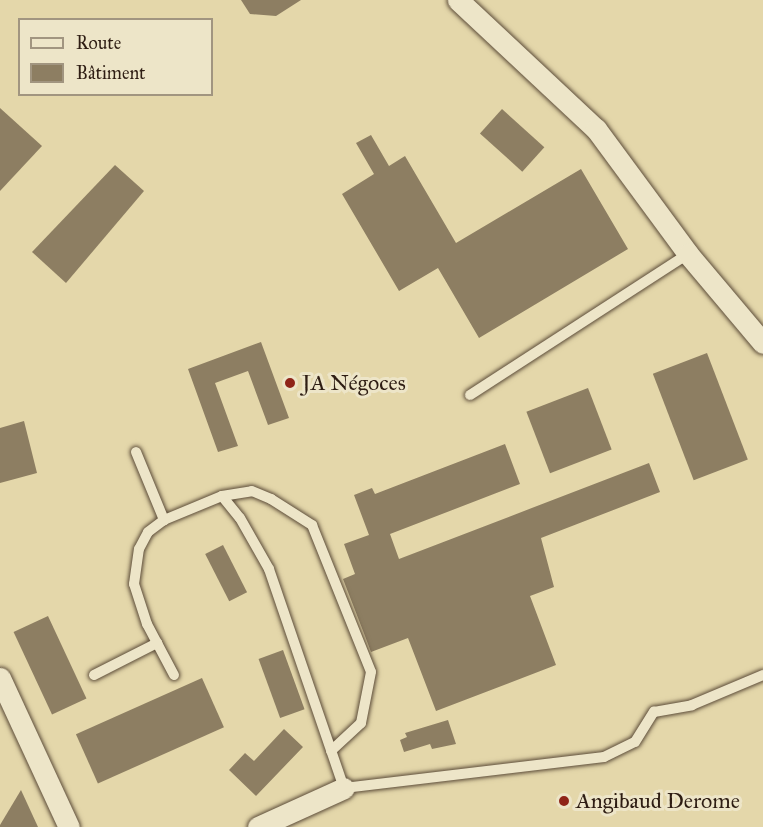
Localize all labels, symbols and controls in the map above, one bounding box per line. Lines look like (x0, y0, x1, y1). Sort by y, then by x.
legend (18, 18, 213, 96)
text: Route (76, 32, 121, 54)
text: Bâtiment (76, 62, 145, 84)
place label: JA Négoces (302, 370, 406, 396)
marker: JA Négoces (283, 376, 297, 390)
place label: Angibaud Derome (576, 788, 740, 814)
marker: Angibaud Derome (557, 794, 571, 808)

